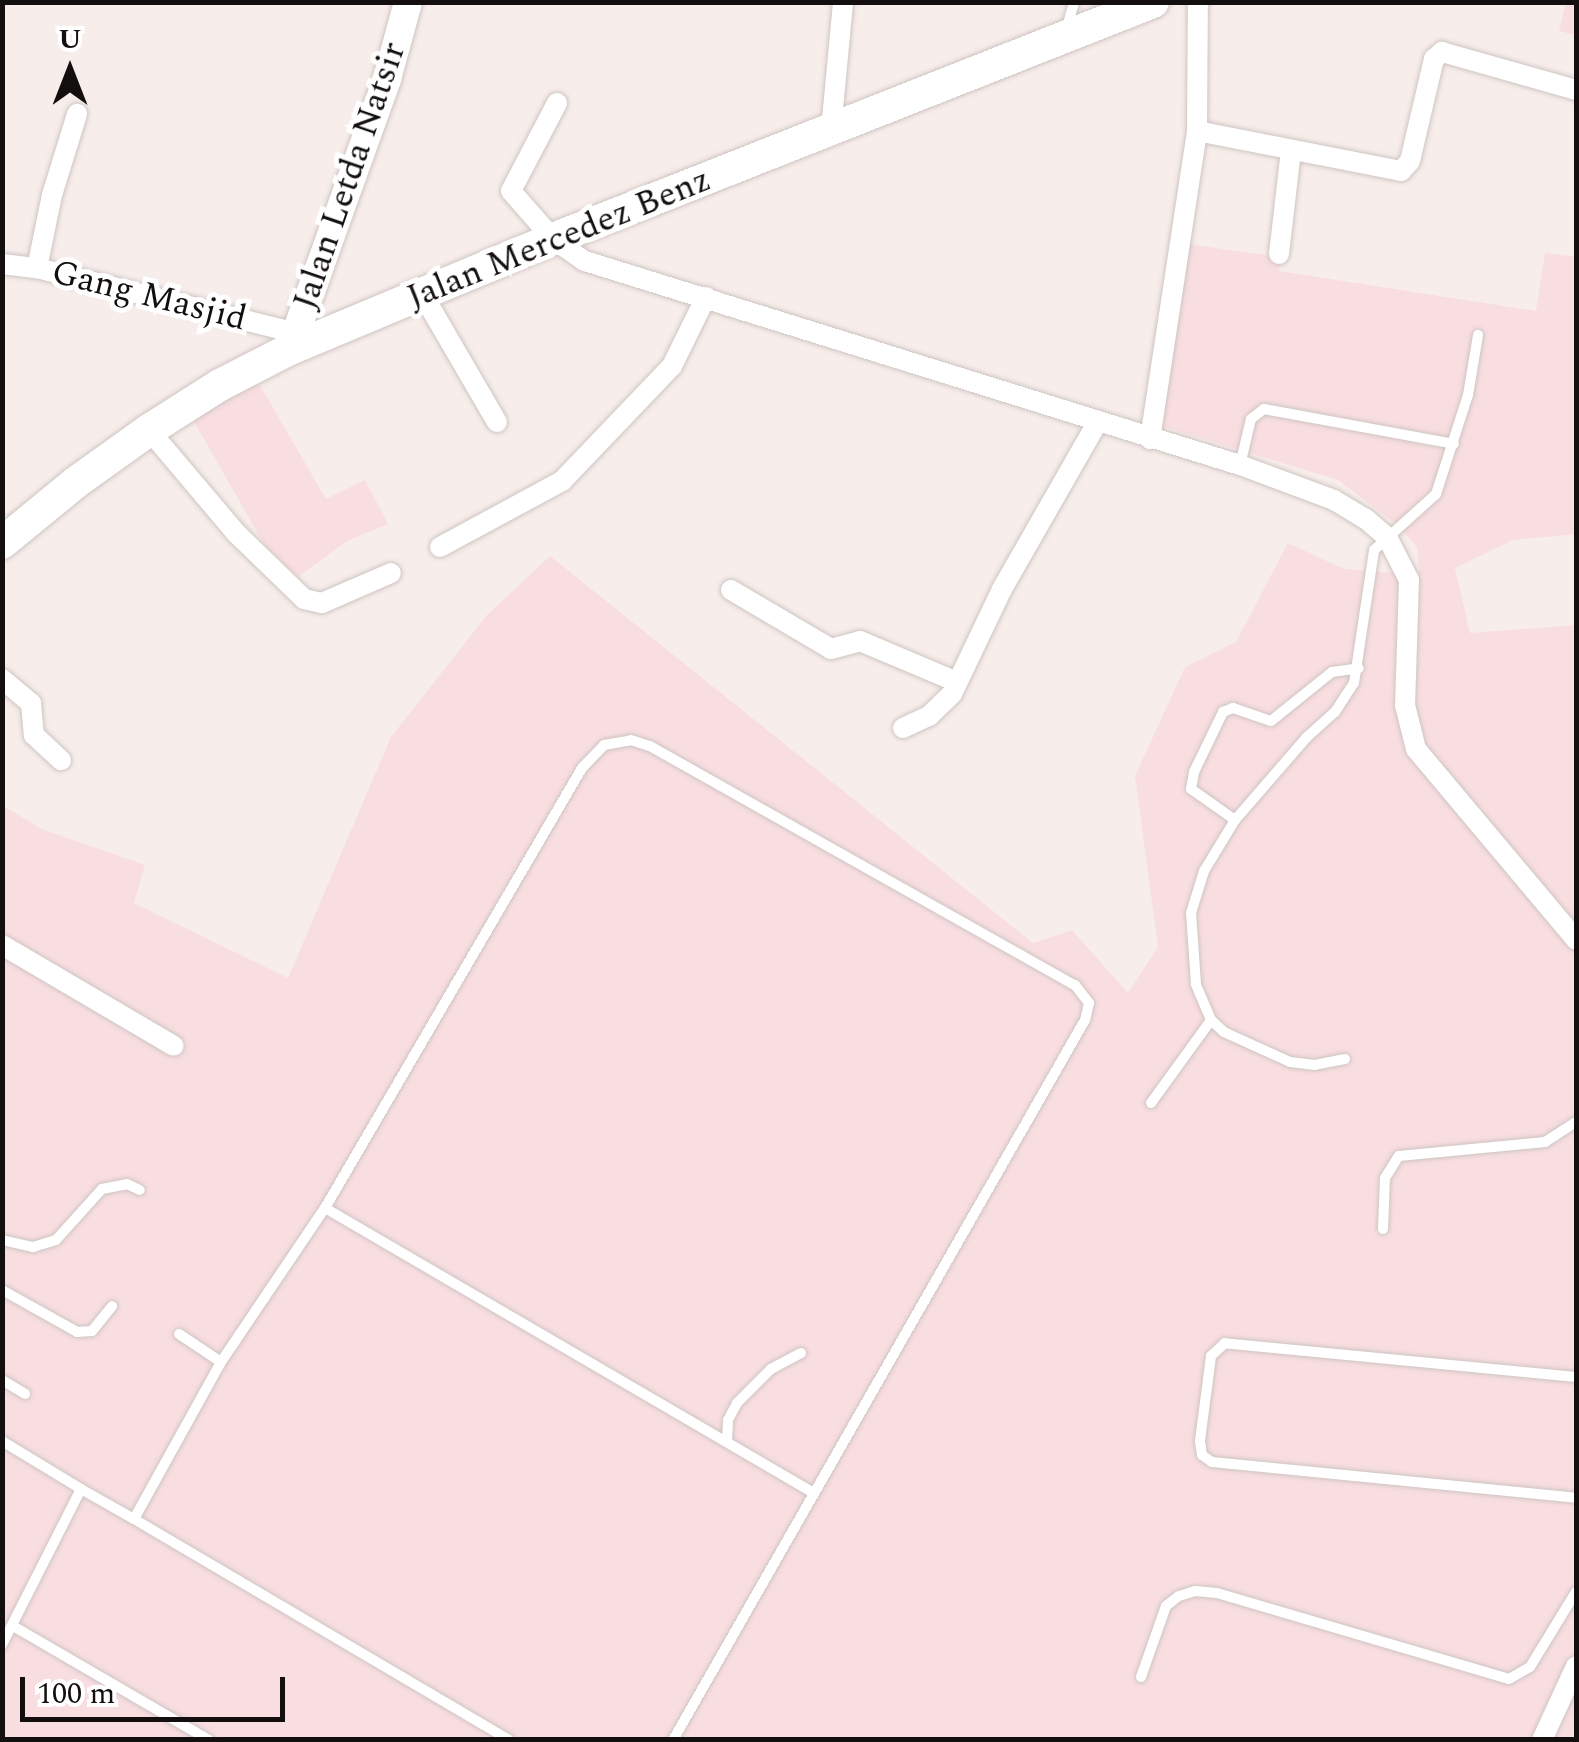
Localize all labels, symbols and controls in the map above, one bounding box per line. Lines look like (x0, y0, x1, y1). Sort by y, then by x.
text: U (58, 18, 82, 61)
north arrow (20, 20, 120, 120)
street label: Jalan Letda Natsir (285, 37, 415, 315)
street label: Jalan Mercedez Benz (401, 159, 717, 319)
street label: Gang Masjid (47, 252, 251, 340)
scale bar (25, 1657, 290, 1719)
text: 100 m (37, 1671, 115, 1717)

